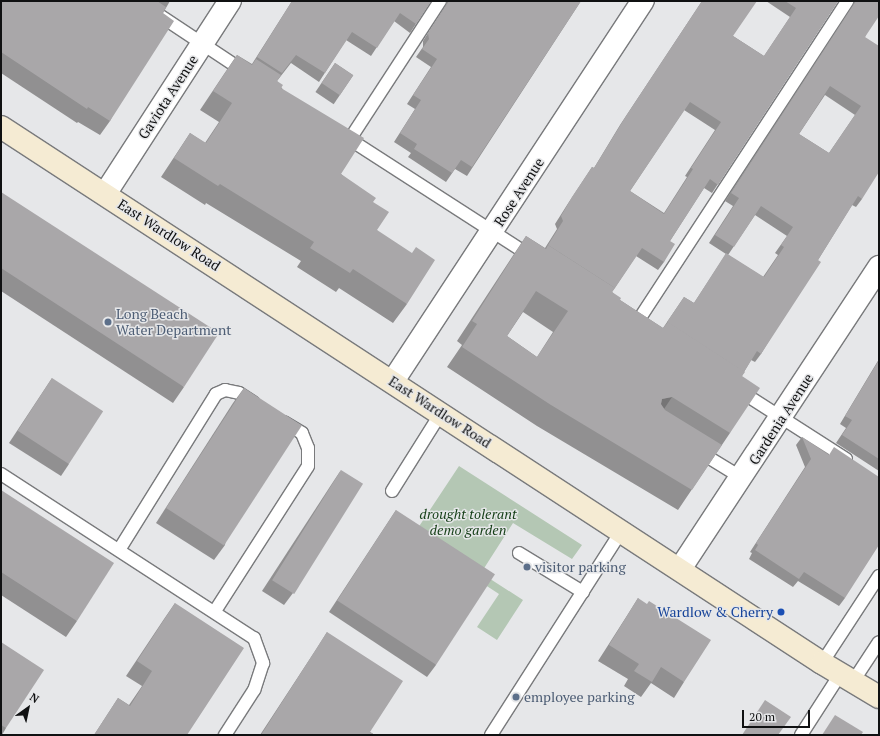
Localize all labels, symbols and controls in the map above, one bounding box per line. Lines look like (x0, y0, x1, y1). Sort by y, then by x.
street label: Gaviota Avenue (135, 52, 201, 142)
street label: Rose Avenue (491, 154, 547, 230)
street label: East Wardlow Road (115, 196, 223, 274)
place label: Long Beach Water Department (116, 306, 231, 338)
marker: Long Beach Water Department (103, 317, 113, 327)
street label: Gardenia Avenue (745, 370, 817, 468)
street label: East Wardlow Road (386, 373, 494, 451)
park label: drought tolerant demo garden (419, 506, 517, 538)
place label: visitor parking (535, 559, 626, 575)
marker: visitor parking (522, 562, 532, 572)
place label: Wardlow & Cherry (657, 604, 773, 620)
marker: Wardlow & Cherry (776, 607, 786, 617)
north arrow (8, 688, 48, 728)
place label: employee parking (524, 689, 635, 705)
text: N (27, 690, 42, 706)
marker: employee parking (511, 692, 521, 702)
scale bar (744, 702, 812, 728)
text: 20 m (749, 709, 775, 724)

